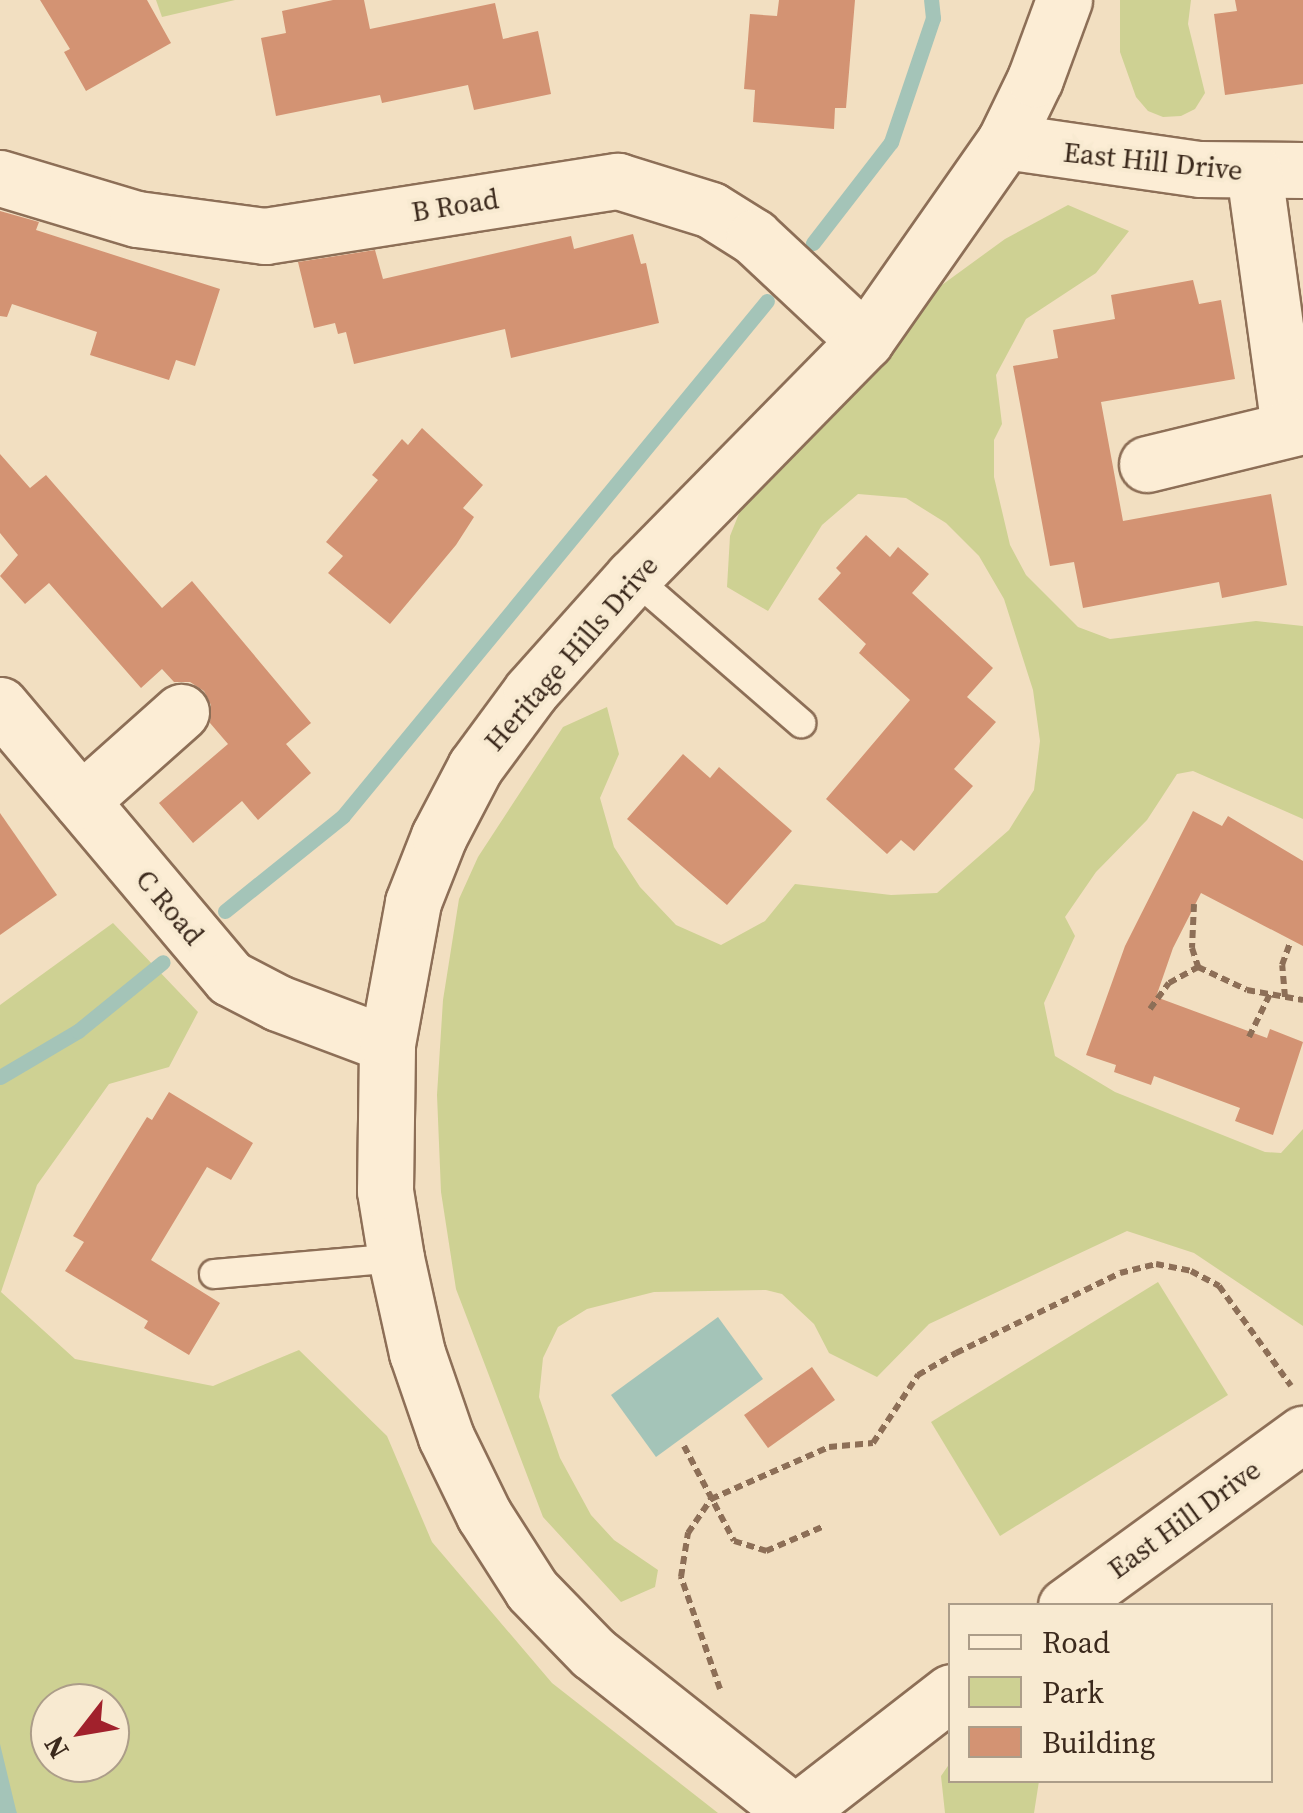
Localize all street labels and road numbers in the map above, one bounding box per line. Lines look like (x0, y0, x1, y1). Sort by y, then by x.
street label: East Hill Drive (1062, 135, 1244, 187)
street label: B Road (409, 182, 501, 228)
street label: Heritage Hills Drive (477, 549, 665, 757)
street label: C Road (129, 863, 211, 951)
street label: East Hill Drive (1101, 1452, 1267, 1586)

